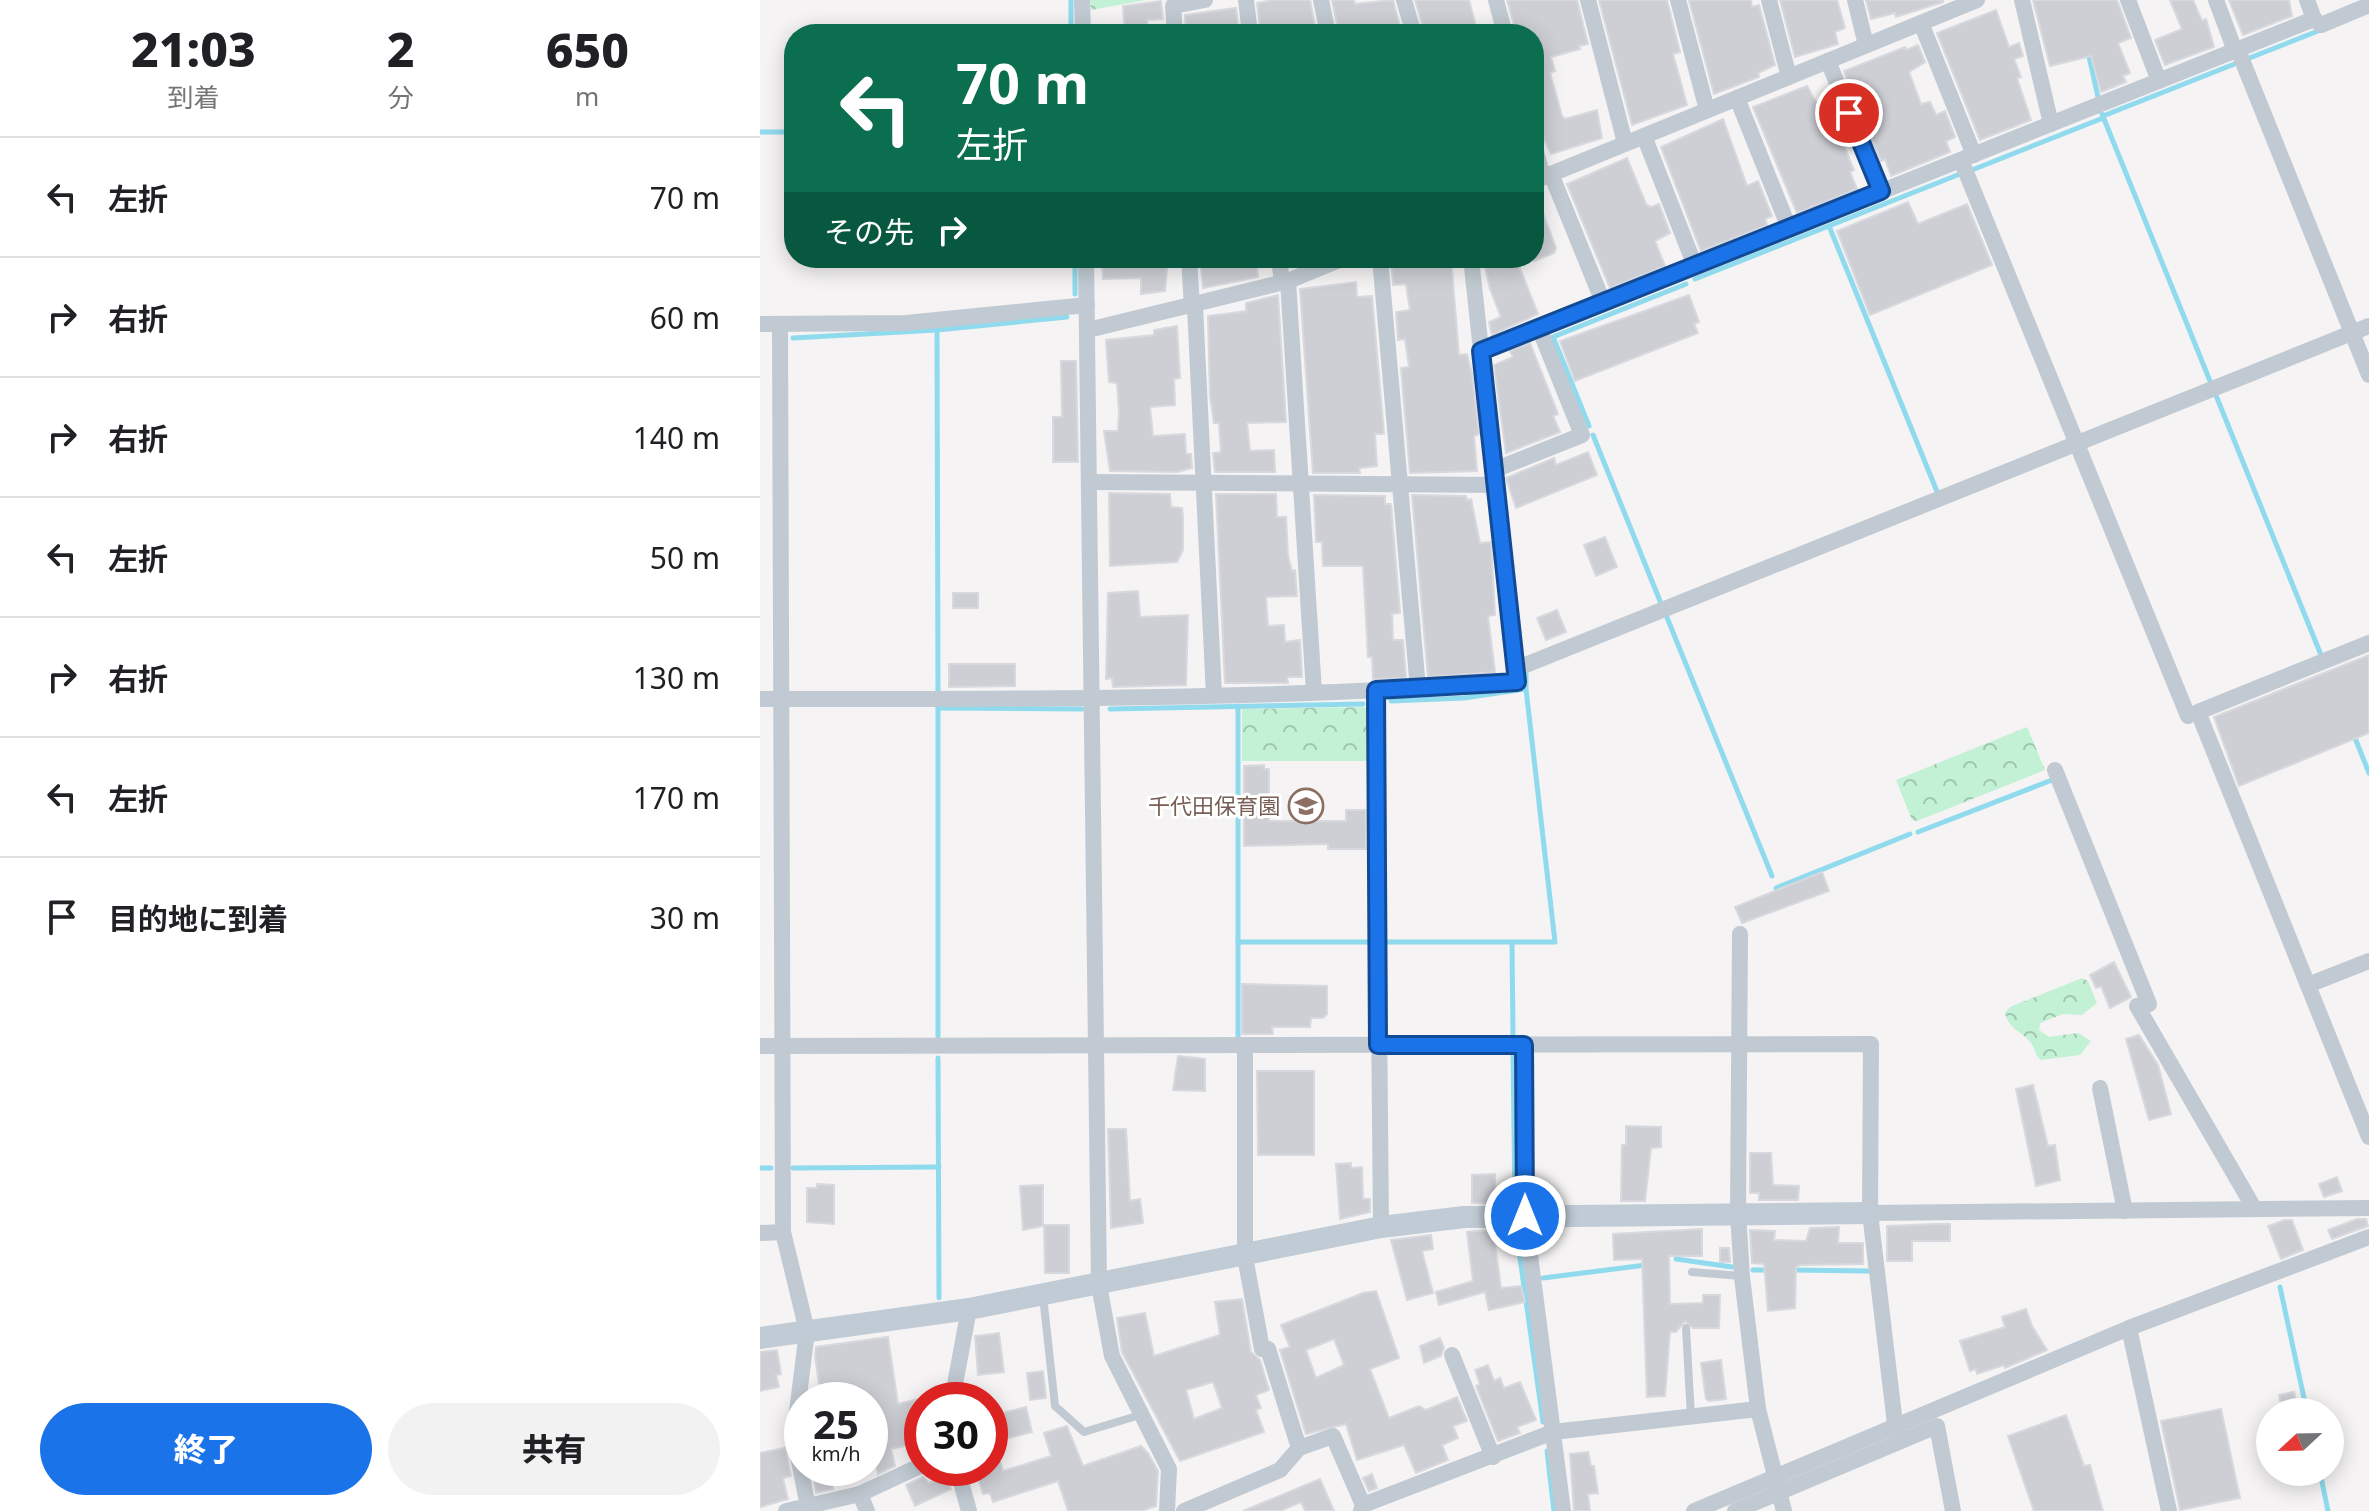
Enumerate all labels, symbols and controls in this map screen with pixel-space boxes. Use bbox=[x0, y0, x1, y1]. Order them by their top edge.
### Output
text: 21:03 bbox=[131, 16, 256, 81]
text: 2 bbox=[387, 16, 415, 81]
text: 650 bbox=[546, 17, 629, 82]
text: 70 m bbox=[956, 44, 1089, 120]
icon: left bbox=[824, 56, 928, 160]
text: m bbox=[575, 78, 599, 114]
text: 到着 bbox=[167, 79, 219, 115]
text: 分 bbox=[388, 79, 414, 115]
pin bbox=[1815, 79, 1883, 147]
icon: arrive bbox=[1827, 91, 1871, 135]
text: 左折 bbox=[956, 120, 1028, 169]
icon: left bbox=[40, 175, 84, 219]
text: 70 m bbox=[650, 177, 720, 218]
text: 左折 bbox=[108, 178, 168, 219]
icon: right bbox=[930, 208, 974, 252]
text: その先 bbox=[824, 211, 914, 252]
icon: right bbox=[40, 295, 84, 339]
text: 60 m bbox=[650, 297, 720, 338]
text: 右折 bbox=[108, 298, 168, 339]
icon: right bbox=[40, 415, 84, 459]
text: 140 m bbox=[633, 417, 720, 458]
text: 右折 bbox=[108, 418, 168, 459]
icon: left bbox=[40, 535, 84, 579]
text: 50 m bbox=[650, 537, 720, 578]
text: 左折 bbox=[108, 538, 168, 579]
icon: right bbox=[40, 655, 84, 699]
text: 130 m bbox=[633, 657, 720, 698]
text: 右折 bbox=[108, 658, 168, 699]
icon: left bbox=[40, 775, 84, 819]
text: 170 m bbox=[633, 777, 720, 818]
text: 左折 bbox=[108, 778, 168, 819]
school or university icon: 千代田保育園 bbox=[1287, 787, 1325, 825]
place label: 千代田保育園 bbox=[1148, 790, 1280, 820]
icon: arrive bbox=[40, 895, 84, 939]
text: 30 m bbox=[650, 897, 720, 938]
text: 目的地に到着 bbox=[108, 898, 288, 939]
position arrow bbox=[1483, 1174, 1567, 1258]
speed limit sign: 30 bbox=[904, 1382, 1008, 1486]
text: 25 bbox=[813, 1396, 859, 1451]
north arrow bbox=[2256, 1398, 2344, 1486]
map controls bbox=[2256, 1398, 2344, 1486]
button: 終了 bbox=[40, 1403, 372, 1495]
button: 共有 bbox=[388, 1403, 720, 1495]
text: km/h bbox=[811, 1440, 861, 1467]

